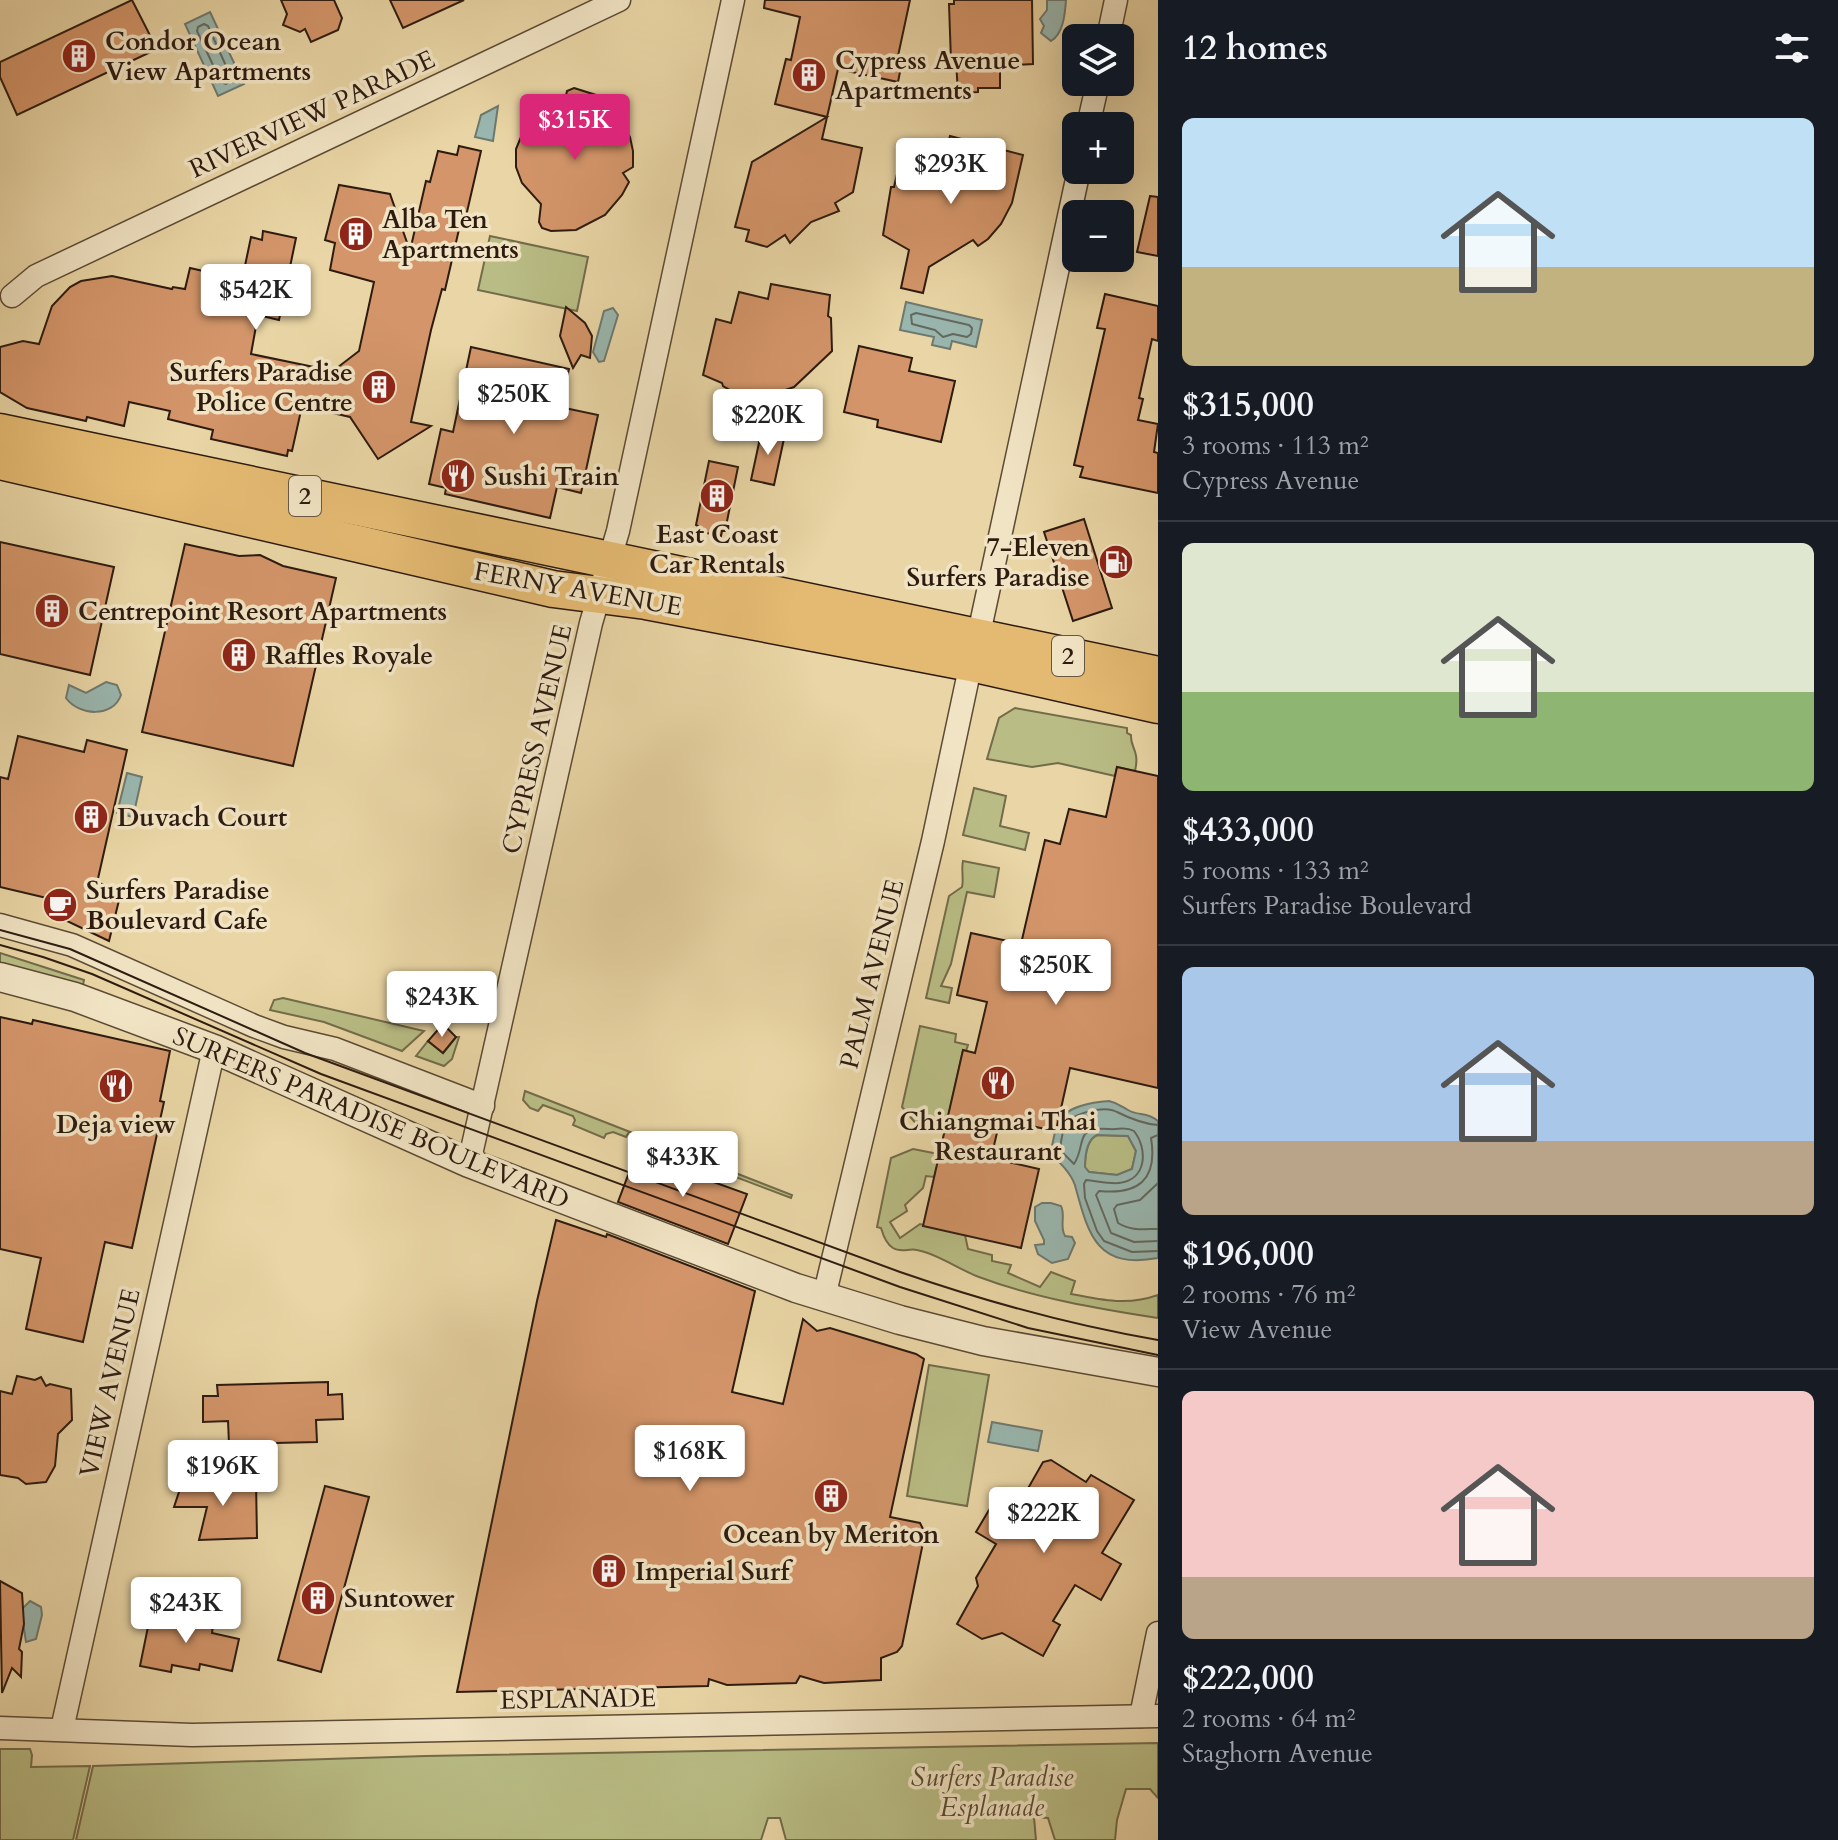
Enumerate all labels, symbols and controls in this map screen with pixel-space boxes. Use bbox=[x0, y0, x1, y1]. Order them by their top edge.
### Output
place label: Condor Ocean View Apartments bbox=[105, 24, 311, 89]
map controls bbox=[1062, 24, 1134, 272]
button: layers bbox=[1062, 24, 1134, 96]
text: 12 homes bbox=[1182, 25, 1328, 71]
icon: filters bbox=[1770, 26, 1814, 70]
building icon: Condor Ocean View Apartments bbox=[60, 37, 98, 75]
street label: RIVERVIEW PARADE bbox=[183, 42, 441, 186]
place label: Cypress Avenue Apartments bbox=[835, 43, 1020, 108]
building icon: Cypress Avenue Apartments bbox=[790, 56, 828, 94]
pin: $315K bbox=[519, 94, 631, 162]
text: $315K bbox=[538, 102, 612, 137]
button: + bbox=[1062, 112, 1134, 184]
pin: $293K bbox=[895, 138, 1007, 206]
text: $293K bbox=[914, 146, 988, 181]
icon: home bbox=[1426, 170, 1570, 314]
button: − bbox=[1062, 200, 1134, 272]
place label: Alba Ten Apartments bbox=[382, 202, 519, 267]
building icon: Alba Ten Apartments bbox=[337, 215, 375, 253]
pin: $542K bbox=[200, 264, 312, 332]
text: $542K bbox=[219, 272, 293, 307]
place label: Surfers Paradise Police Centre bbox=[169, 355, 353, 420]
building icon: Surfers Paradise Police Centre bbox=[360, 368, 398, 406]
pin: $250K bbox=[458, 368, 570, 436]
text: $250K bbox=[477, 376, 551, 411]
text: $315,000 bbox=[1182, 382, 1314, 428]
pin: $220K bbox=[712, 389, 824, 457]
text: $220K bbox=[731, 397, 805, 432]
text: 3 rooms · 113 m² bbox=[1182, 428, 1369, 463]
restaurant icon: Sushi Train bbox=[439, 457, 477, 495]
place label: Sushi Train bbox=[484, 459, 620, 494]
text: Cypress Avenue bbox=[1182, 463, 1359, 498]
road number: 2 bbox=[289, 476, 321, 516]
building icon: East Coast Car Rentals bbox=[698, 477, 736, 515]
place label: East Coast Car Rentals bbox=[649, 517, 785, 582]
place label: 7-Eleven Surfers Paradise bbox=[906, 530, 1090, 595]
fuel station icon: 7-Eleven Surfers Paradise bbox=[1097, 543, 1135, 581]
street label: FERNY AVENUE bbox=[471, 553, 685, 625]
building icon: Centrepoint Resort Apartments bbox=[33, 592, 71, 630]
place label: Centrepoint Resort Apartments bbox=[78, 594, 447, 629]
icon: home bbox=[1426, 595, 1570, 739]
street label: CYPRESS AVENUE bbox=[494, 621, 580, 857]
building icon: Raffles Royale bbox=[220, 636, 258, 674]
road number: 2 bbox=[1052, 636, 1084, 676]
place label: Raffles Royale bbox=[265, 638, 433, 673]
building icon: Duvach Court bbox=[72, 798, 110, 836]
place label: Duvach Court bbox=[117, 800, 287, 835]
text: $433,000 bbox=[1182, 807, 1314, 853]
text: 5 rooms · 133 m² bbox=[1182, 853, 1369, 888]
place label: Surfers Paradise Boulevard Cafe bbox=[86, 873, 270, 938]
street label: PALM AVENUE bbox=[832, 876, 912, 1072]
cafe icon: Surfers Paradise Boulevard Cafe bbox=[41, 886, 79, 924]
text: Surfers Paradise Boulevard bbox=[1182, 888, 1472, 923]
pin: $250K bbox=[1000, 939, 1112, 1007]
text: $250K bbox=[1019, 947, 1093, 982]
pin: $243K bbox=[386, 971, 498, 1039]
text: $243K bbox=[405, 979, 479, 1014]
street label: SURFERS PARADISE BOULEVARD bbox=[167, 1018, 575, 1218]
icon: home bbox=[1426, 1019, 1570, 1163]
restaurant icon: Chiangmai Thai Restaurant bbox=[979, 1064, 1017, 1102]
restaurant icon: Deja view bbox=[97, 1067, 135, 1105]
place label: Chiangmai Thai Restaurant bbox=[899, 1104, 1097, 1169]
place label: Deja view bbox=[56, 1107, 176, 1142]
pin: $433K bbox=[627, 1131, 739, 1199]
text: $433K bbox=[646, 1139, 720, 1174]
text: $196,000 bbox=[1182, 1231, 1314, 1277]
text: 2 rooms · 76 m² bbox=[1182, 1277, 1355, 1312]
street label: VIEW AVENUE bbox=[71, 1285, 149, 1481]
text: View Avenue bbox=[1182, 1312, 1332, 1347]
pin: $168K bbox=[634, 1425, 746, 1493]
text: $168K bbox=[653, 1433, 727, 1468]
pin: $196K bbox=[167, 1440, 279, 1508]
icon: home bbox=[1426, 1443, 1570, 1587]
text: $196K bbox=[186, 1448, 260, 1483]
building icon: Ocean by Meriton bbox=[812, 1477, 850, 1515]
pin: $222K bbox=[988, 1487, 1100, 1555]
text: $222K bbox=[1007, 1495, 1081, 1530]
place label: Ocean by Meriton bbox=[723, 1517, 940, 1552]
building icon: Imperial Surf bbox=[590, 1552, 628, 1590]
place label: Imperial Surf bbox=[635, 1554, 793, 1589]
pin: $243K bbox=[130, 1577, 242, 1645]
building icon: Suntower bbox=[299, 1579, 337, 1617]
place label: Suntower bbox=[344, 1581, 455, 1616]
text: $243K bbox=[149, 1585, 223, 1620]
text: $222,000 bbox=[1182, 1655, 1314, 1701]
street label: ESPLANADE bbox=[499, 1680, 657, 1718]
text: 2 rooms · 64 m² bbox=[1182, 1701, 1355, 1736]
text: Staghorn Avenue bbox=[1182, 1736, 1373, 1771]
park label: Surfers Paradise Esplanade bbox=[911, 1760, 1074, 1825]

